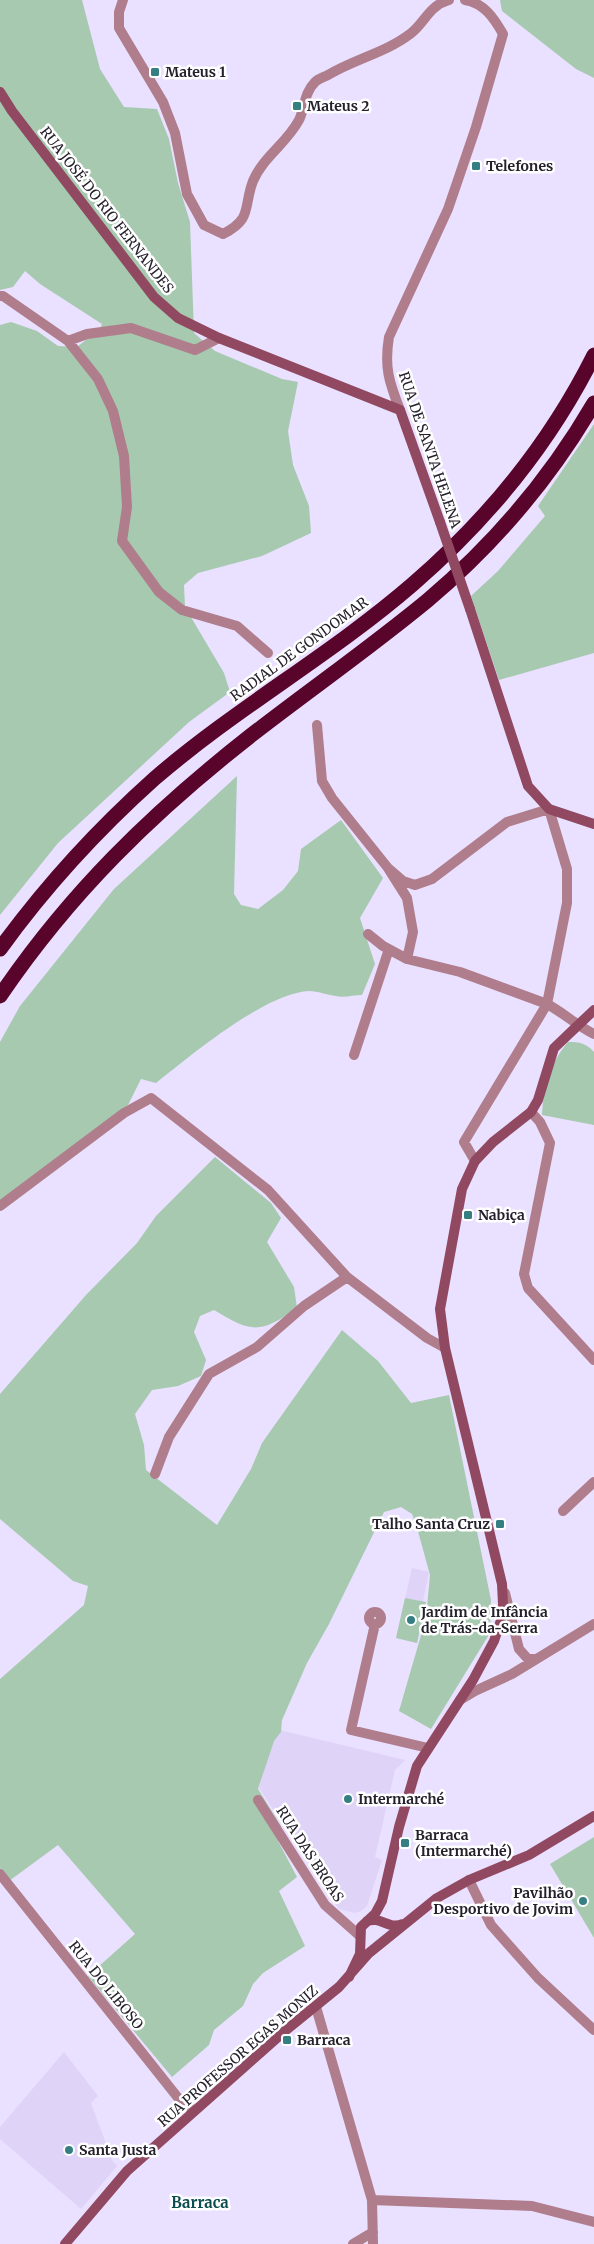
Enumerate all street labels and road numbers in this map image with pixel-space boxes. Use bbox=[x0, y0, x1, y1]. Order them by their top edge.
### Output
street label: RUA JOSÉ DO RIO FERNANDES bbox=[36, 123, 178, 297]
street label: RUA DE SANTA HELENA bbox=[395, 369, 465, 531]
street label: RADIAL DE GONDOMAR bbox=[227, 593, 372, 705]
street label: RUA DAS BROAS bbox=[272, 1803, 348, 1905]
street label: RUA DO LIBOSO bbox=[65, 1937, 147, 2033]
street label: RUA PROFESSOR EGAS MONIZ bbox=[154, 1981, 322, 2131]

